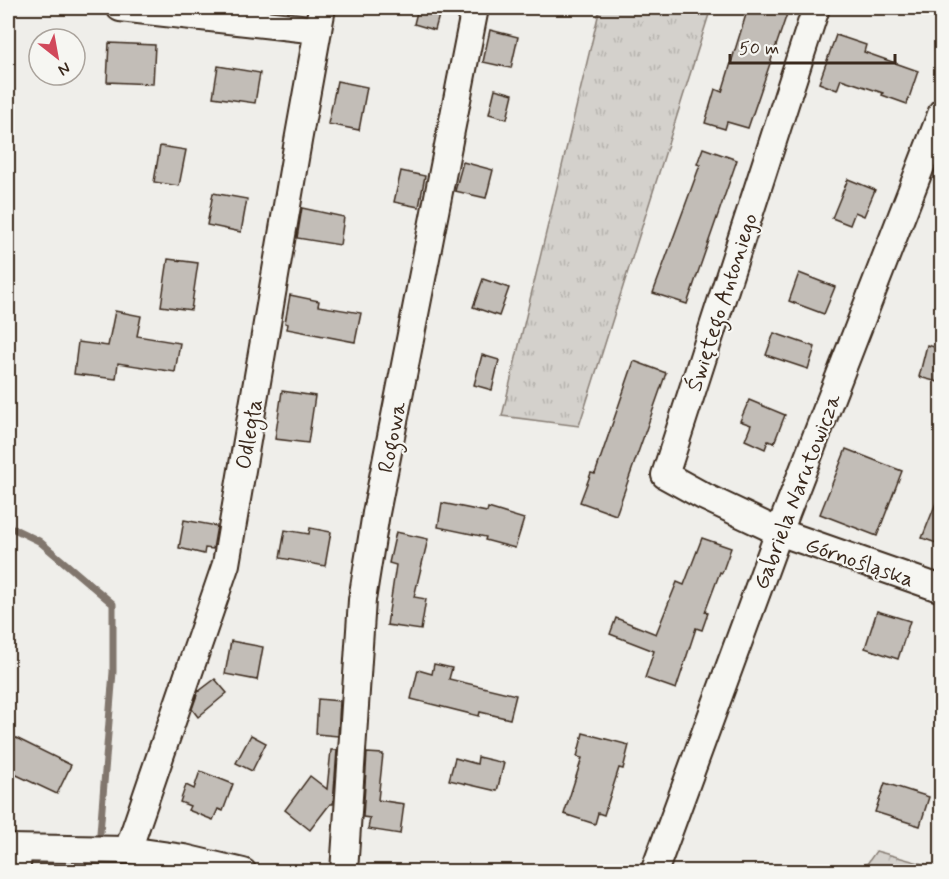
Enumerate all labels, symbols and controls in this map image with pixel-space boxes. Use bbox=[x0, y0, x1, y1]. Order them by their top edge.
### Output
north arrow bbox=[27, 27, 87, 87]
scale bar bbox=[730, 27, 895, 65]
text: 50 m bbox=[739, 37, 779, 61]
text: N bbox=[54, 57, 74, 80]
street label: Świętego Antoniego bbox=[680, 210, 768, 396]
street label: Gabriela Narutowicza bbox=[748, 389, 848, 594]
street label: Odległa bbox=[230, 397, 273, 472]
street label: Rogowa bbox=[372, 399, 417, 476]
street label: Górnośląska bbox=[801, 531, 917, 595]

